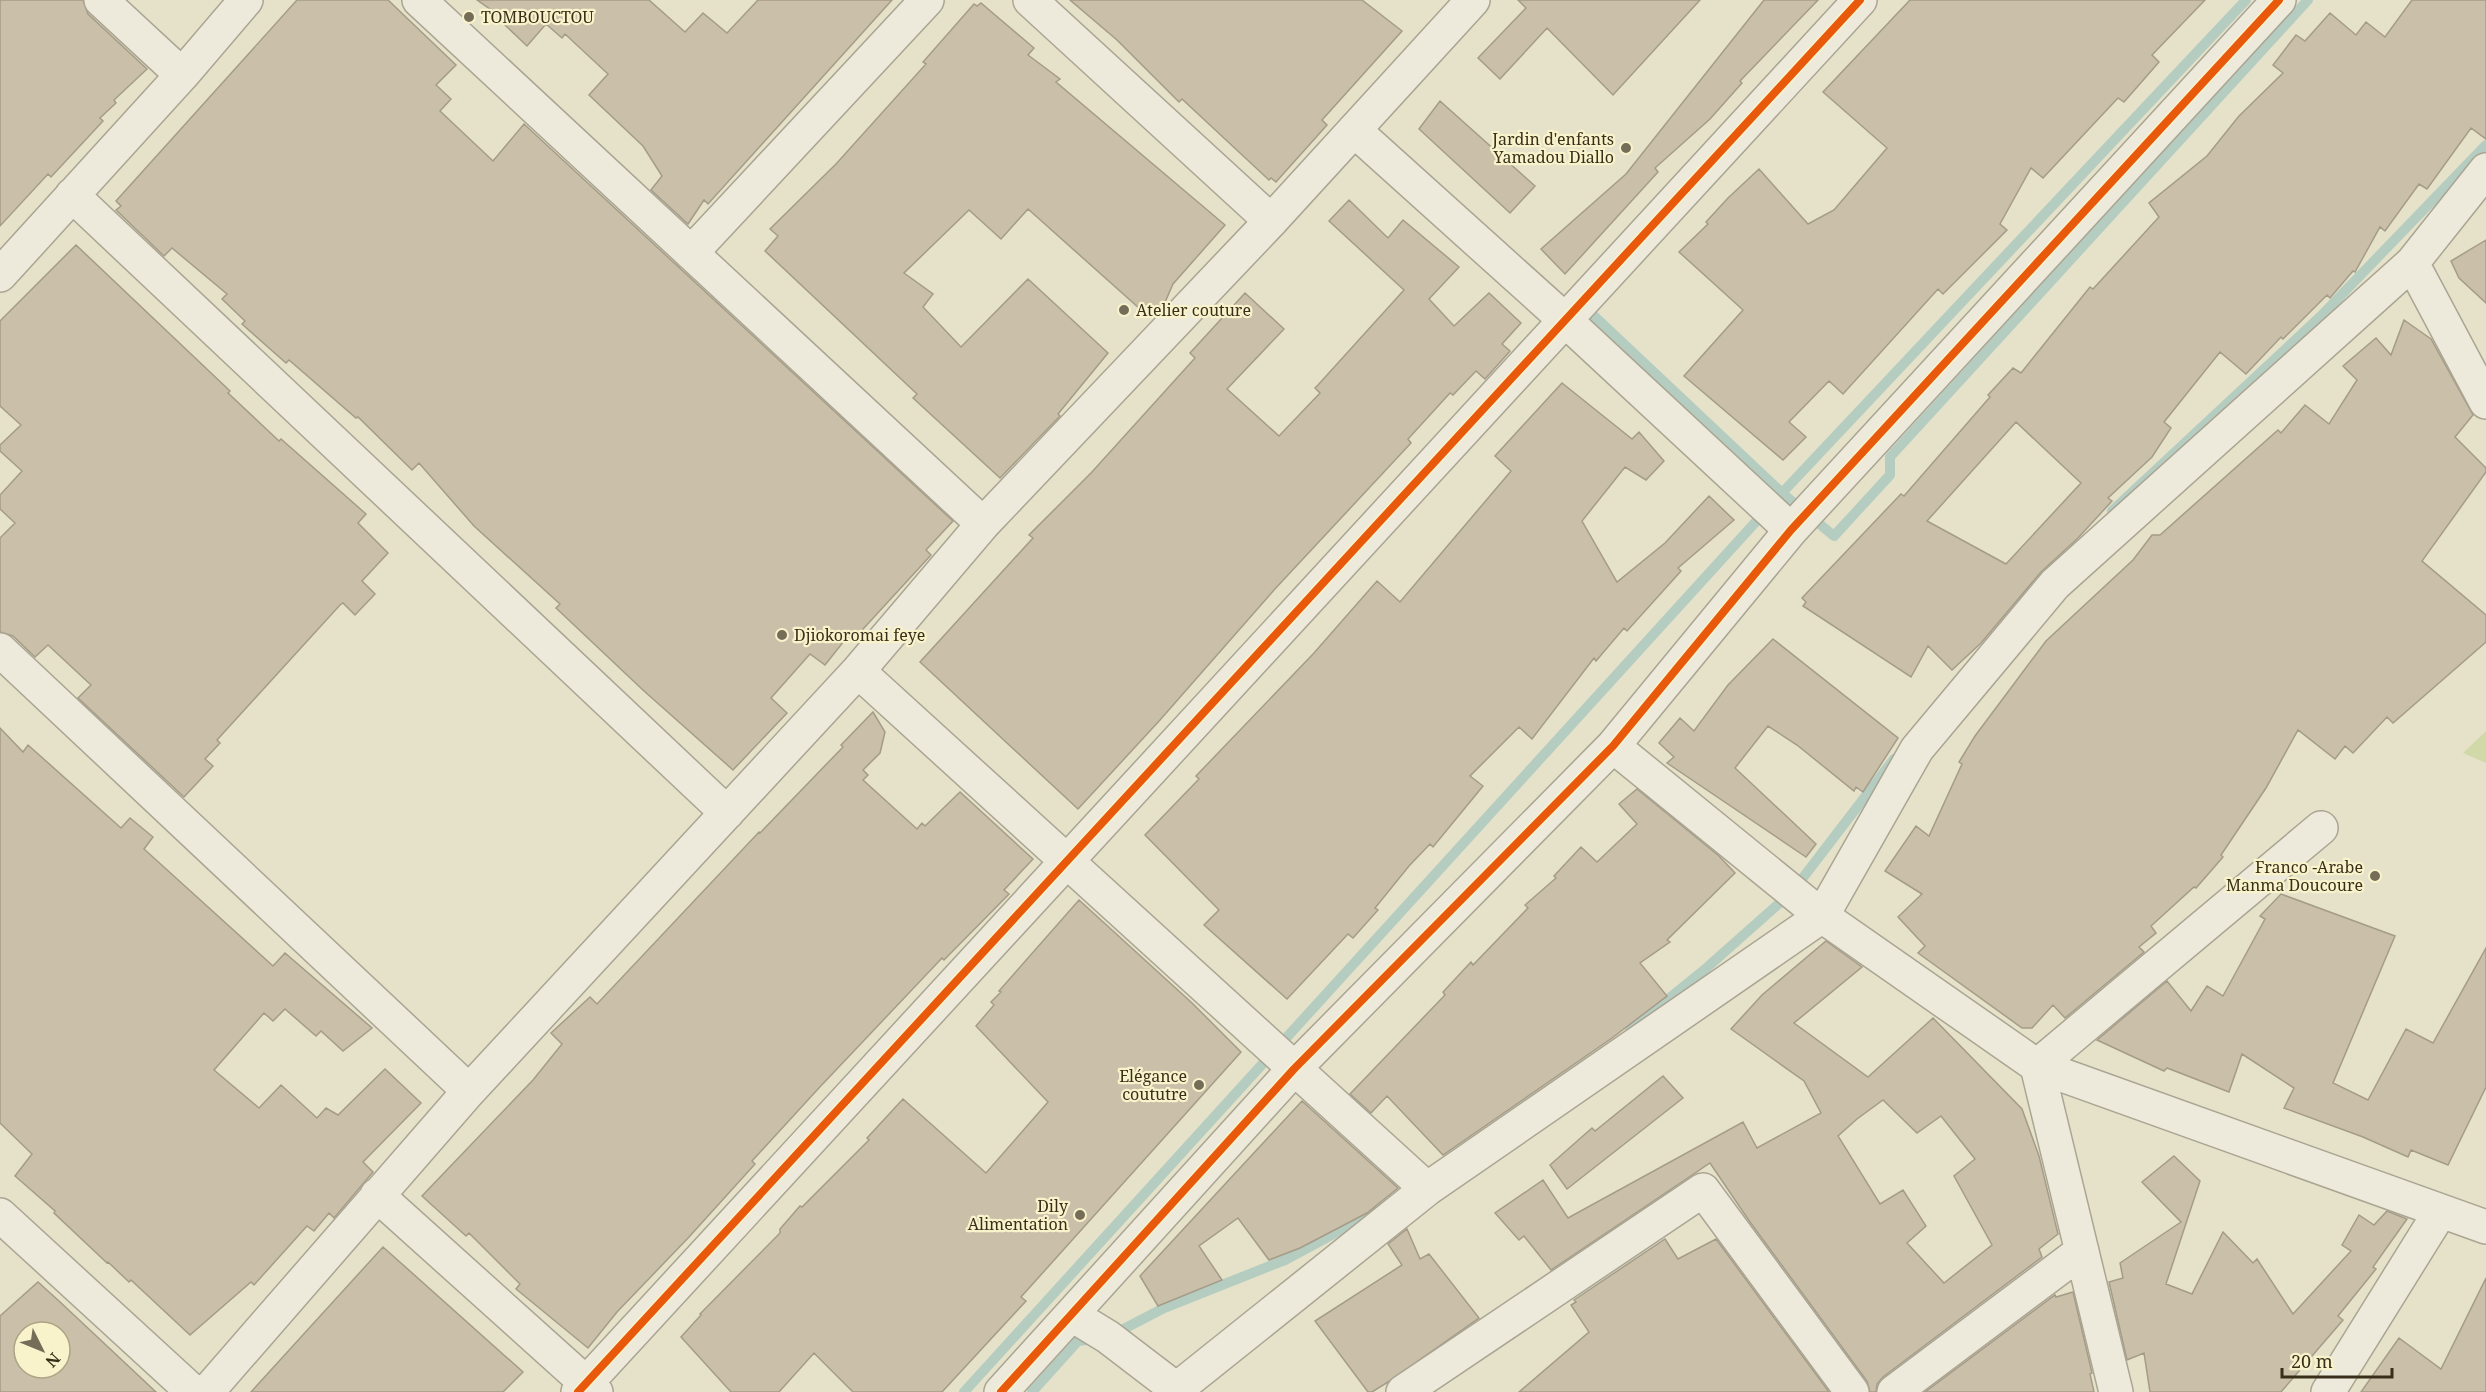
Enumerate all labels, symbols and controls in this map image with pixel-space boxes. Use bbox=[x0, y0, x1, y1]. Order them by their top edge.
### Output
place label: TOMBOUCTOU bbox=[481, 6, 594, 28]
marker: TOMBOUCTOU bbox=[462, 10, 476, 24]
place label: Jardin d'enfants Yamadou Diallo bbox=[1491, 128, 1614, 168]
marker: Jardin d'enfants Yamadou Diallo bbox=[1619, 141, 1633, 155]
place label: Atelier couture bbox=[1136, 299, 1251, 321]
marker: Atelier couture bbox=[1117, 303, 1131, 317]
place label: Djiokoromai feye bbox=[794, 624, 925, 646]
marker: Djiokoromai feye bbox=[775, 628, 789, 642]
place label: Franco -Arabe Manma Doucoure bbox=[2226, 856, 2363, 896]
marker: Franco -Arabe Manma Doucoure bbox=[2368, 869, 2382, 883]
place label: Elégance coututre bbox=[1119, 1065, 1187, 1105]
marker: Elégance coututre bbox=[1192, 1078, 1206, 1092]
place label: Dily Alimentation bbox=[968, 1195, 1069, 1235]
marker: Dily Alimentation bbox=[1073, 1208, 1087, 1222]
north arrow bbox=[12, 1320, 72, 1380]
scale bar bbox=[2282, 1341, 2392, 1379]
text: N bbox=[40, 1348, 65, 1373]
text: 20 m bbox=[2291, 1349, 2333, 1373]

